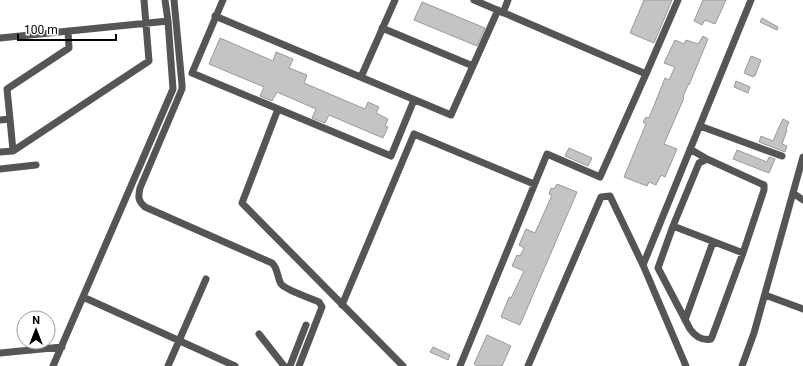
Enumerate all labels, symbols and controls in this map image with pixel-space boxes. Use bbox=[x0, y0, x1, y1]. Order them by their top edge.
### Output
scale bar bbox=[18, 16, 116, 42]
text: 100 m bbox=[24, 23, 58, 37]
north arrow bbox=[16, 310, 56, 350]
text: N bbox=[32, 314, 40, 327]

